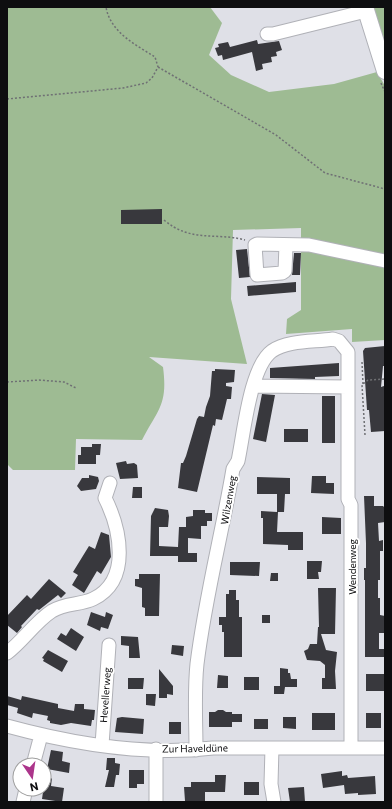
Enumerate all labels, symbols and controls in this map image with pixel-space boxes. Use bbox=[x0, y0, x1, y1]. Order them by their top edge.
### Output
street label: Wilzenweg bbox=[218, 474, 238, 526]
street label: Wendenweg bbox=[346, 539, 358, 595]
street label: Hevellerweg bbox=[97, 666, 113, 723]
street label: Zur Haveldüne bbox=[162, 741, 228, 755]
north arrow bbox=[12, 757, 52, 797]
text: N bbox=[29, 780, 40, 794]

